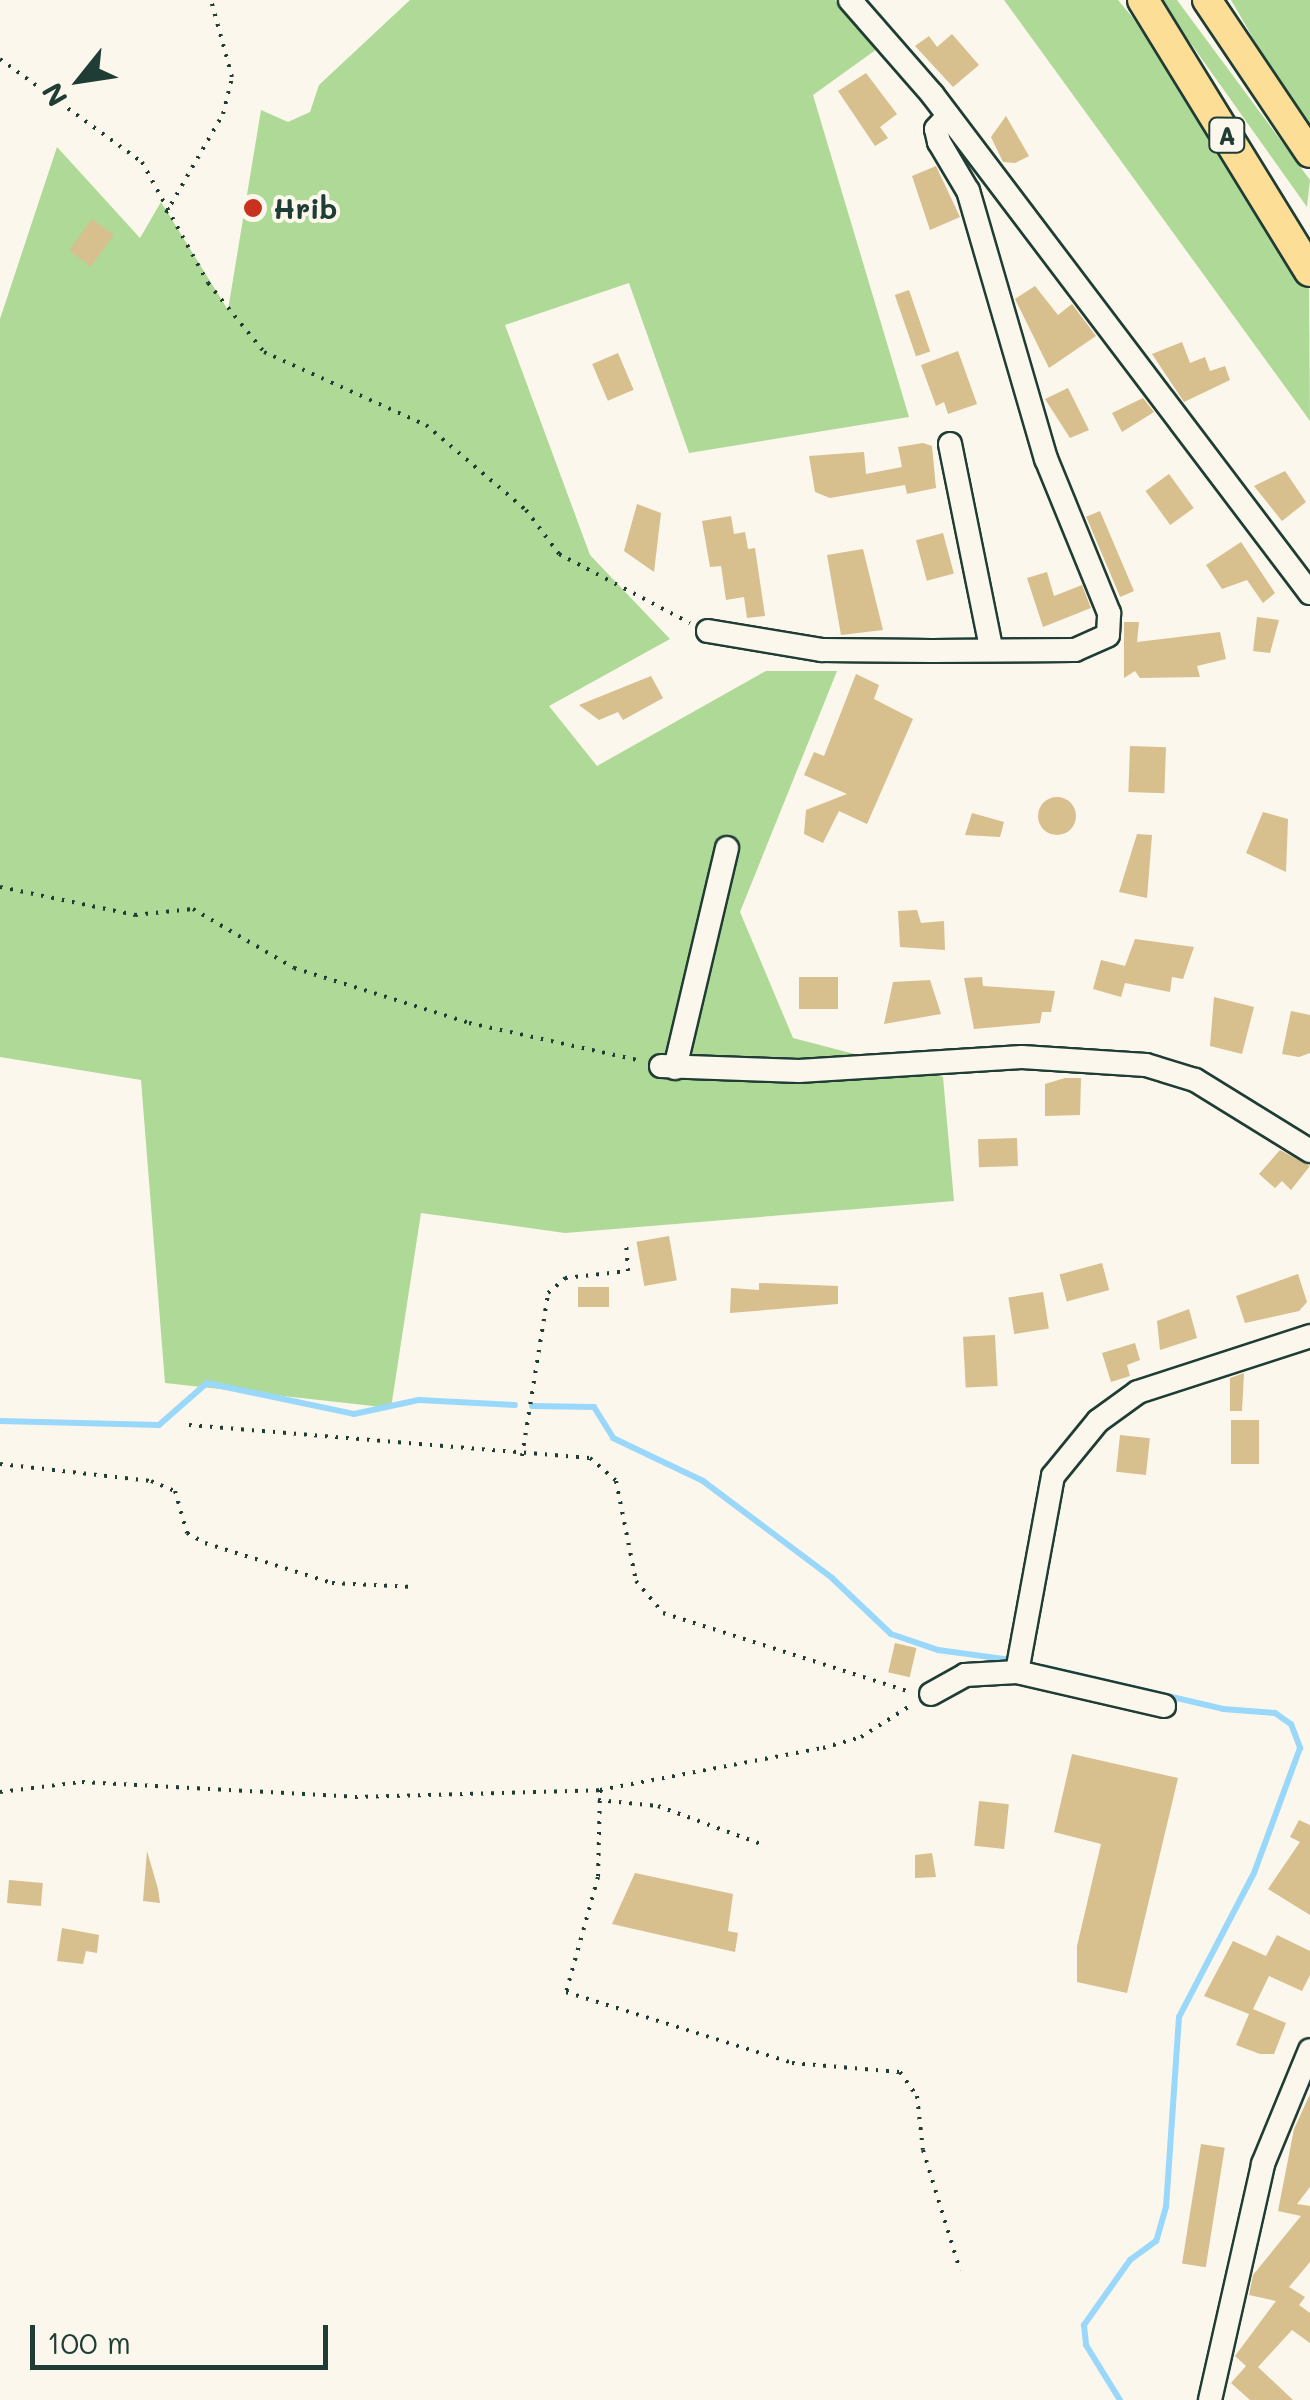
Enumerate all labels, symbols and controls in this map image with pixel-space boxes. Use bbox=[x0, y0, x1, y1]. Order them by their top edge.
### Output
north arrow bbox=[30, 30, 130, 130]
text: N bbox=[33, 77, 75, 113]
road number: A bbox=[1207, 115, 1247, 155]
place label: Hrib bbox=[273, 191, 337, 225]
marker: Hrib bbox=[242, 197, 264, 219]
scale bar bbox=[35, 2305, 332, 2367]
text: 100 m bbox=[47, 2322, 131, 2362]

